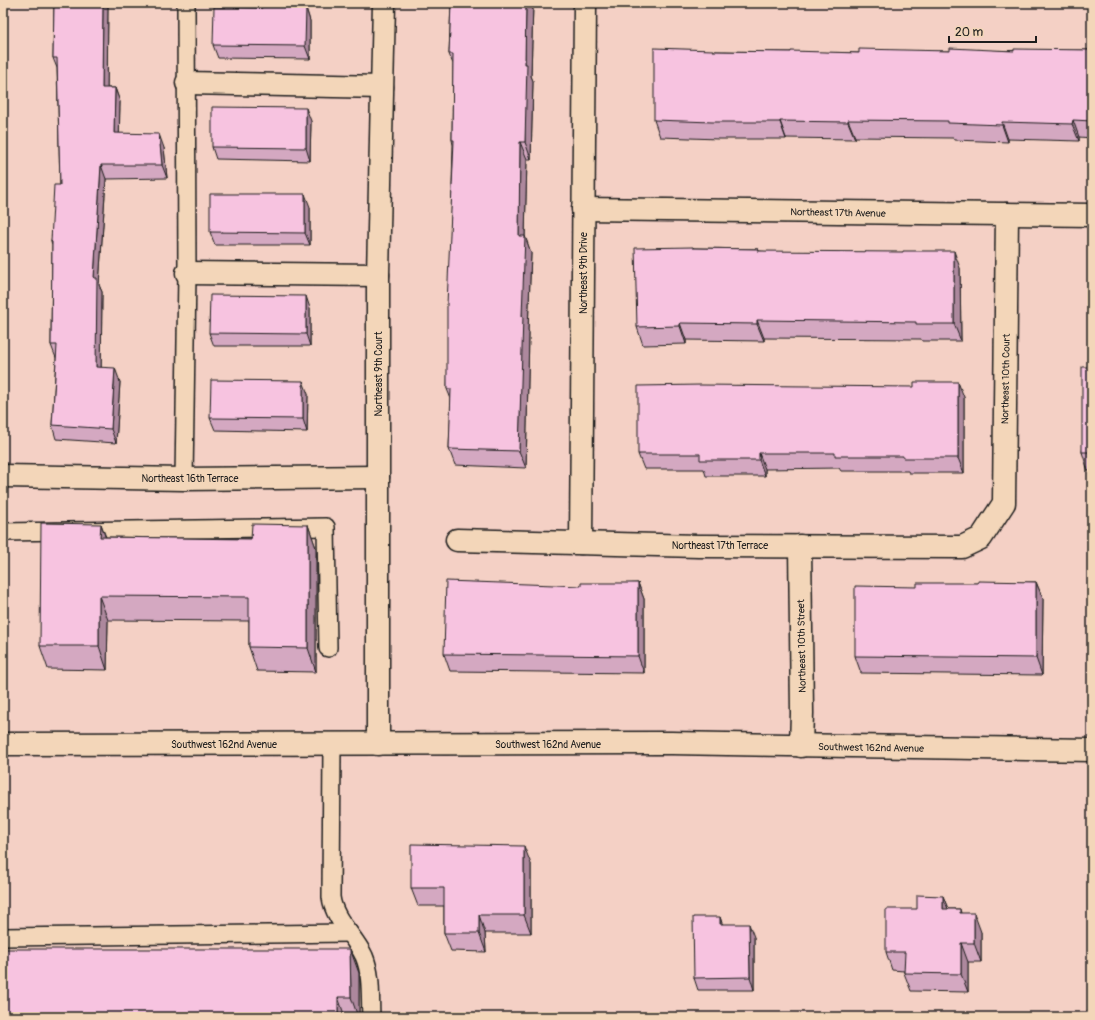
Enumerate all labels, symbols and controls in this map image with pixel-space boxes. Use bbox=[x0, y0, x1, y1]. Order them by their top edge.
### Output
scale bar bbox=[949, 18, 1036, 44]
text: 20 m bbox=[955, 25, 984, 40]
street label: Northeast 17th Avenue bbox=[790, 206, 886, 220]
street label: Northeast 9th Drive bbox=[578, 232, 590, 314]
street label: Northeast 9th Court bbox=[373, 331, 385, 416]
street label: Northeast 10th Court bbox=[999, 333, 1013, 424]
street label: Northeast 16th Terrace bbox=[142, 473, 239, 485]
street label: Northeast 17th Terrace bbox=[672, 540, 768, 552]
street label: Northeast 10th Street bbox=[795, 598, 809, 693]
street label: Southwest 162nd Avenue bbox=[171, 739, 277, 751]
street label: Southwest 162nd Avenue bbox=[495, 739, 601, 751]
street label: Southwest 162nd Avenue bbox=[818, 741, 924, 755]

